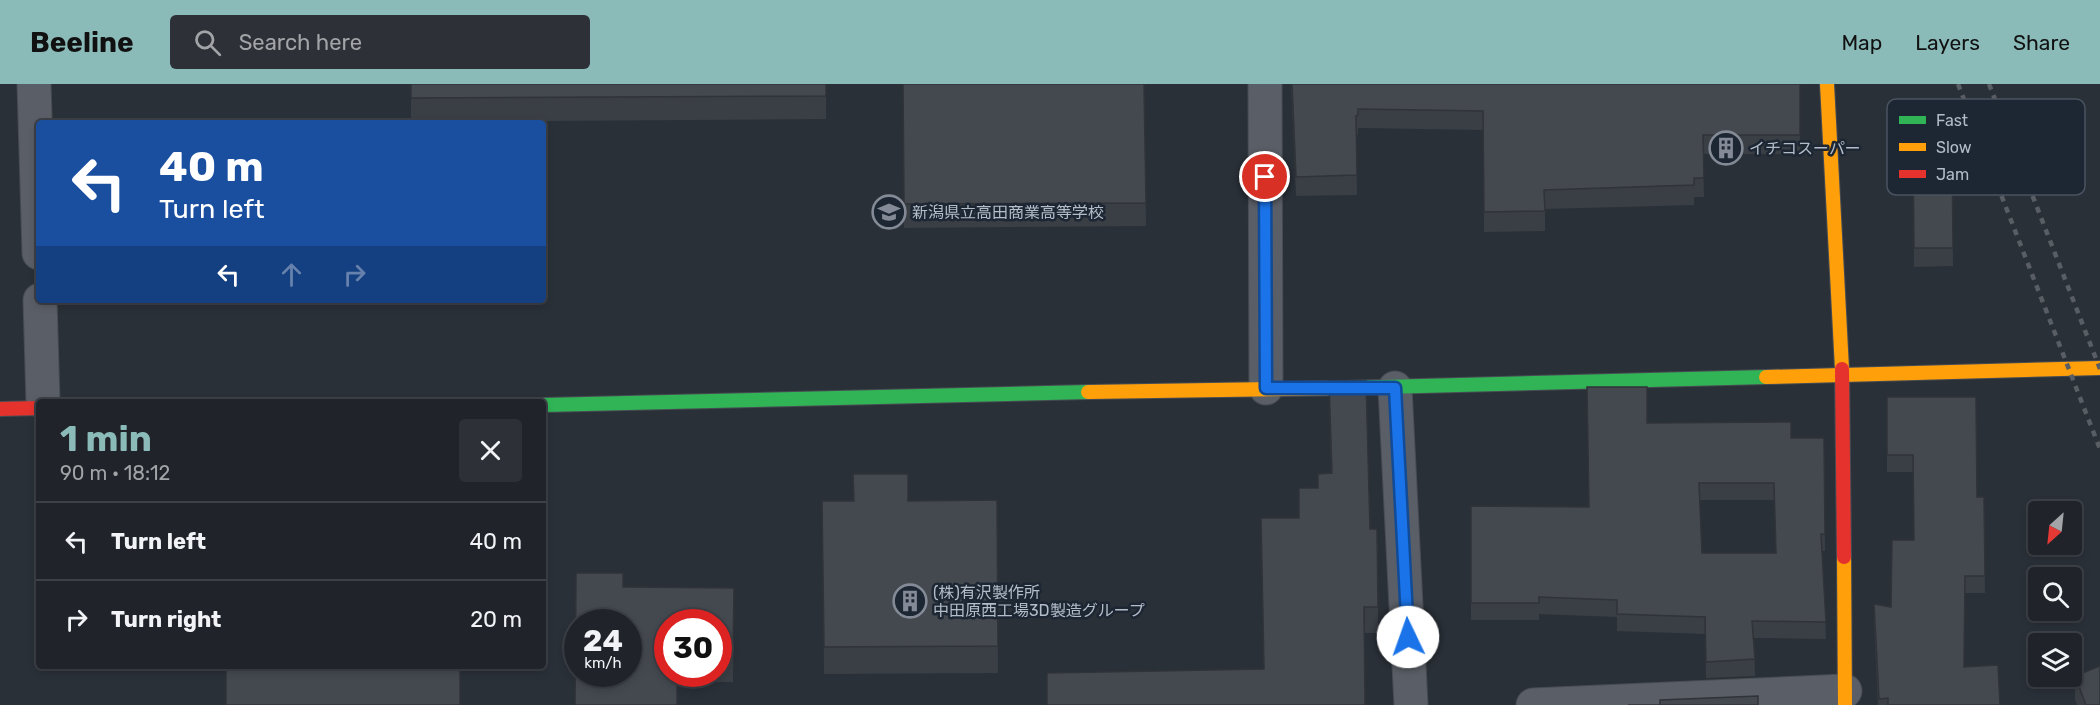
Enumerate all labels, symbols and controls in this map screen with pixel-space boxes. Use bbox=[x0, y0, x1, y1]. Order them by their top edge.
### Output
search box bbox=[170, 15, 590, 69]
text: Beeline bbox=[30, 26, 134, 59]
icon: search bbox=[191, 26, 224, 59]
text: Search here bbox=[239, 29, 362, 56]
text: Map bbox=[1841, 30, 1882, 55]
text: Layers bbox=[1915, 30, 1980, 55]
text: Share bbox=[2013, 30, 2070, 55]
legend bbox=[1887, 99, 2085, 195]
text: Fast bbox=[1936, 111, 1968, 130]
building icon: イチコスーパー bbox=[1708, 130, 1744, 166]
text: Slow bbox=[1936, 138, 1972, 157]
place label: イチコスーパー bbox=[1749, 139, 1861, 158]
text: 40 m bbox=[159, 142, 264, 192]
icon: left bbox=[60, 144, 138, 222]
pin bbox=[1239, 151, 1290, 202]
icon: arrive bbox=[1248, 160, 1281, 193]
text: Jam bbox=[1936, 165, 1969, 184]
text: Turn left bbox=[159, 193, 264, 225]
school or university icon: 新潟県立高田商業高等学校 bbox=[871, 194, 907, 230]
place label: 新潟県立高田商業高等学校 bbox=[912, 203, 1104, 222]
icon: left bbox=[212, 258, 245, 291]
icon: ahead bbox=[275, 258, 308, 291]
icon: right bbox=[338, 258, 371, 291]
text: 1 min bbox=[60, 417, 152, 460]
button: close bbox=[459, 419, 522, 482]
text: 90 m · 18:12 bbox=[60, 461, 170, 485]
north arrow bbox=[2028, 501, 2082, 555]
map controls bbox=[2028, 501, 2082, 687]
icon: left bbox=[60, 525, 93, 558]
text: Turn left bbox=[111, 528, 206, 555]
text: 40 m bbox=[469, 528, 522, 555]
button: search bbox=[2028, 567, 2082, 621]
building icon: (株)有沢製作所 中田原西工場3D製造グループ bbox=[892, 583, 928, 619]
place label: (株)有沢製作所 中田原西工場3D製造グループ bbox=[933, 583, 1145, 620]
icon: right bbox=[60, 603, 93, 636]
position arrow bbox=[1376, 605, 1440, 669]
text: Turn right bbox=[111, 606, 221, 633]
text: 20 m bbox=[470, 606, 522, 633]
speed limit sign: 30 bbox=[654, 609, 732, 687]
text: 24 bbox=[583, 623, 623, 659]
button: layers bbox=[2028, 633, 2082, 687]
text: km/h bbox=[584, 654, 622, 672]

